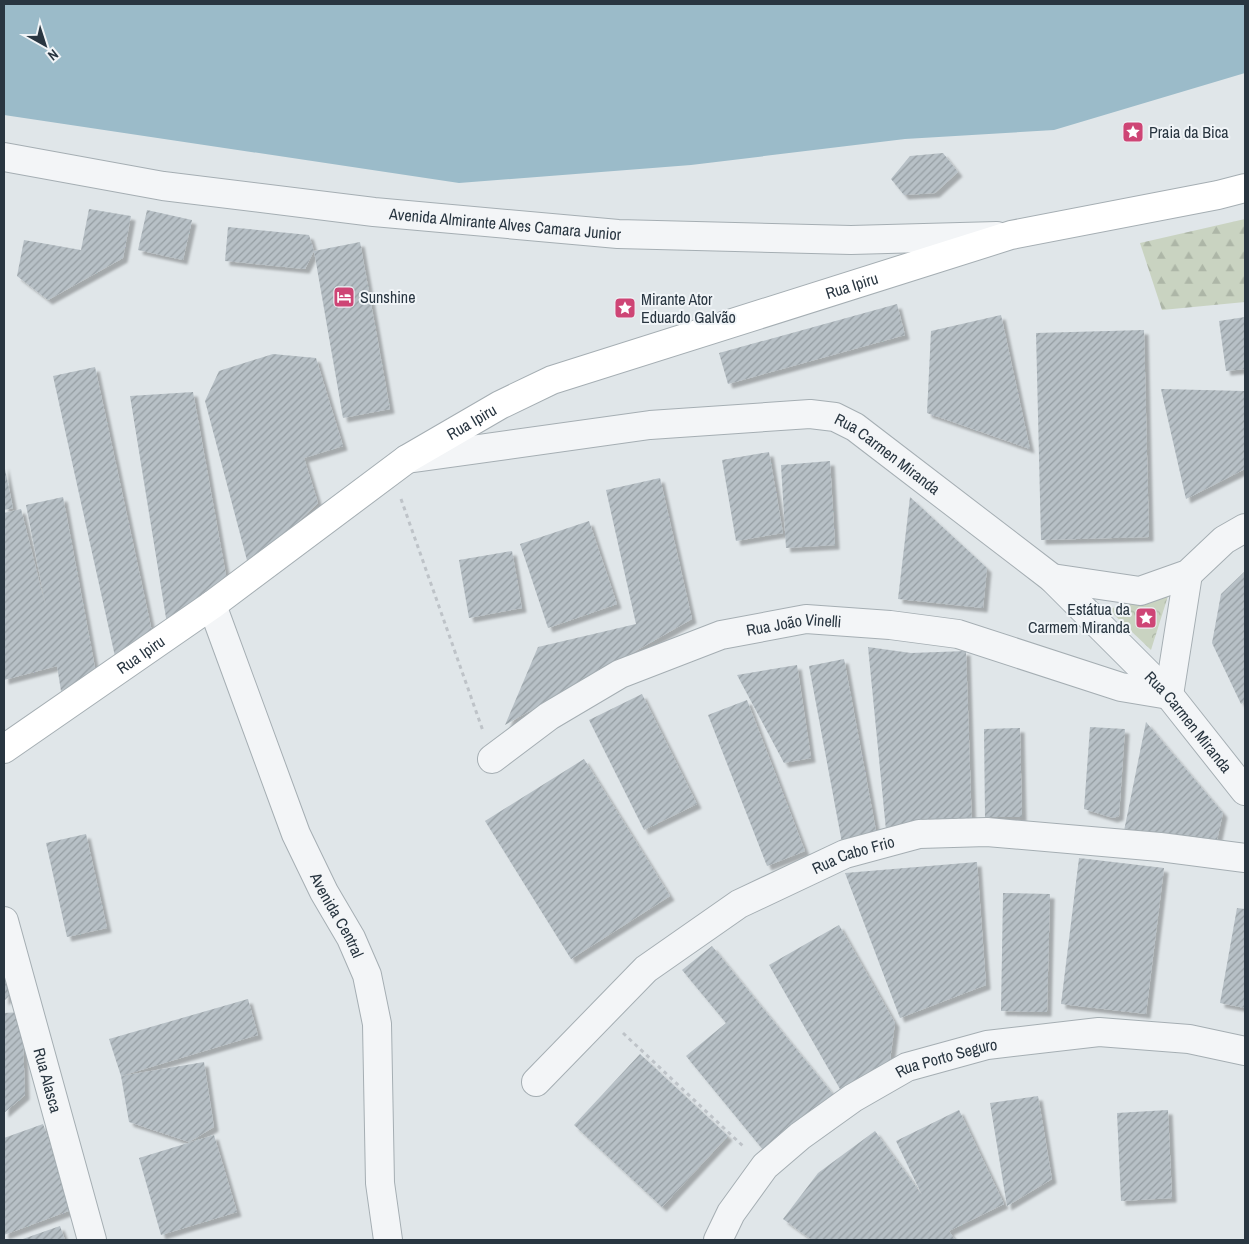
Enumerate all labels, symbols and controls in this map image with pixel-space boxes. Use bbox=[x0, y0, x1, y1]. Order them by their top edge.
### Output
north arrow bbox=[20, 20, 70, 70]
text: N bbox=[44, 45, 62, 65]
place icon: Praia da Bica bbox=[1121, 120, 1145, 144]
place label: Praia da Bica bbox=[1149, 121, 1229, 143]
street label: Avenida Almirante Alves Camara Junior bbox=[387, 202, 622, 245]
street label: Rua Ipiru bbox=[823, 267, 881, 304]
hotel icon: Sunshine bbox=[332, 285, 356, 309]
place label: Sunshine bbox=[360, 286, 415, 308]
place label: Mirante Ator Eduardo Galvão bbox=[641, 288, 736, 328]
place icon: Mirante Ator Eduardo Galvão bbox=[613, 296, 637, 320]
street label: Rua Ipiru bbox=[442, 399, 500, 445]
street label: Rua Carmen Miranda bbox=[831, 408, 945, 500]
place label: Estátua da Carmem Miranda bbox=[1028, 598, 1131, 638]
place icon: Estátua da Carmem Miranda bbox=[1134, 606, 1158, 630]
street label: Rua João Vinelli bbox=[744, 608, 842, 641]
street label: Rua Ipiru bbox=[112, 630, 169, 679]
street label: Rua Carmen Miranda bbox=[1140, 666, 1238, 778]
street label: Rua Cabo Frio bbox=[808, 830, 897, 879]
street label: Avenida Central bbox=[305, 868, 369, 961]
street label: Rua Porto Seguro bbox=[891, 1033, 998, 1083]
street label: Rua Alasca bbox=[28, 1045, 68, 1116]

